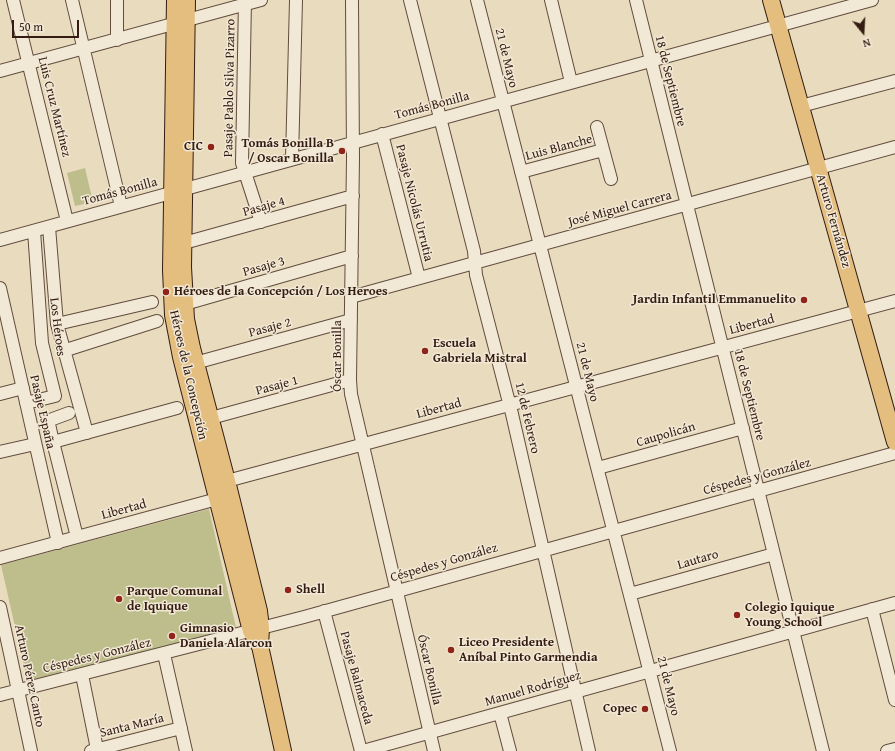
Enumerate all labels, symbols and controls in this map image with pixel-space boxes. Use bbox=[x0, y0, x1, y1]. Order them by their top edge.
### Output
scale bar bbox=[14, 12, 81, 38]
north arrow bbox=[843, 12, 883, 52]
text: 50 m bbox=[19, 18, 43, 35]
street label: Pasaje Pablo Silva Pizarro bbox=[221, 19, 239, 157]
street label: 21 de Mayo bbox=[491, 27, 521, 89]
street label: 18 de Septiembre bbox=[651, 34, 689, 128]
text: N bbox=[861, 35, 873, 52]
street label: Luis Cruz Martínez bbox=[34, 55, 74, 159]
street label: Tomás Bonilla bbox=[393, 89, 471, 123]
street label: Luis Blanche bbox=[524, 132, 594, 164]
place label: Tomás Bonilla B / Oscar Bonilla bbox=[241, 136, 334, 167]
place label: CIC bbox=[184, 139, 203, 155]
marker: CIC bbox=[206, 142, 216, 152]
street label: Pasaje Nicolás Urrutia bbox=[392, 143, 436, 263]
marker: Tomás Bonilla B / Oscar Bonilla bbox=[337, 146, 347, 156]
street label: Arturo Fernández bbox=[812, 173, 854, 269]
street label: Tomás Bonilla bbox=[81, 175, 159, 209]
street label: José Miguel Carrera bbox=[567, 188, 673, 230]
street label: Pasaje 4 bbox=[241, 194, 287, 220]
street label: Pasaje 3 bbox=[241, 254, 287, 280]
place label: Héroes de la Concepción / Los Heroes bbox=[174, 284, 388, 300]
marker: Héroes de la Concepción / Los Heroes bbox=[161, 287, 171, 297]
place label: Jardin Infantil Emmanuelito bbox=[633, 292, 796, 308]
marker: Jardin Infantil Emmanuelito bbox=[799, 295, 809, 305]
street label: Los Héroes bbox=[46, 297, 68, 357]
street label: Héroes de la Concepción bbox=[166, 309, 210, 441]
street label: Libertad bbox=[728, 312, 776, 338]
street label: Pasaje 2 bbox=[247, 315, 293, 341]
street label: Óscar Bonilla bbox=[330, 320, 346, 392]
place label: Escuela Gabriela Mistral bbox=[433, 336, 527, 367]
street label: 21 de Mayo bbox=[572, 341, 602, 403]
marker: Escuela Gabriela Mistral bbox=[420, 346, 430, 356]
street label: 18 de Septiembre bbox=[730, 348, 768, 442]
street label: Pasaje 1 bbox=[254, 373, 300, 399]
street label: Pasaje España bbox=[26, 374, 58, 450]
street label: 12 de Febrero bbox=[511, 381, 543, 455]
street label: Libertad bbox=[415, 396, 463, 422]
street label: Caupolicán bbox=[635, 419, 697, 451]
street label: Céspedes y González bbox=[702, 455, 812, 499]
street label: Libertad bbox=[100, 497, 148, 523]
street label: Céspedes y González bbox=[389, 540, 499, 586]
street label: Lautaro bbox=[676, 547, 720, 573]
place label: Shell bbox=[296, 582, 325, 598]
place label: Parque Comunal de Iquique bbox=[127, 584, 222, 615]
marker: Shell bbox=[283, 585, 293, 595]
marker: Parque Comunal de Iquique bbox=[114, 594, 124, 604]
place label: Colegio Iquique Young School bbox=[745, 600, 835, 631]
marker: Colegio Iquique Young School bbox=[732, 610, 742, 620]
place label: Gimnasio Daniela Alarcon bbox=[180, 621, 272, 652]
street label: Arturo Pérez Canto bbox=[11, 623, 47, 729]
street label: Pasaje Balmaceda bbox=[336, 630, 376, 726]
marker: Gimnasio Daniela Alarcon bbox=[167, 631, 177, 641]
street label: Óscar Bonilla bbox=[413, 633, 445, 707]
street label: Céspedes y González bbox=[41, 635, 153, 677]
place label: Liceo Presidente Aníbal Pinto Garmendia bbox=[459, 635, 598, 666]
marker: Liceo Presidente Aníbal Pinto Garmendia bbox=[446, 645, 456, 655]
street label: 21 de Mayo bbox=[653, 655, 683, 717]
street label: Manuel Rodríguez bbox=[483, 668, 583, 710]
place label: Copec bbox=[603, 701, 637, 717]
marker: Copec bbox=[640, 704, 650, 714]
street label: Santa María bbox=[98, 711, 166, 741]

